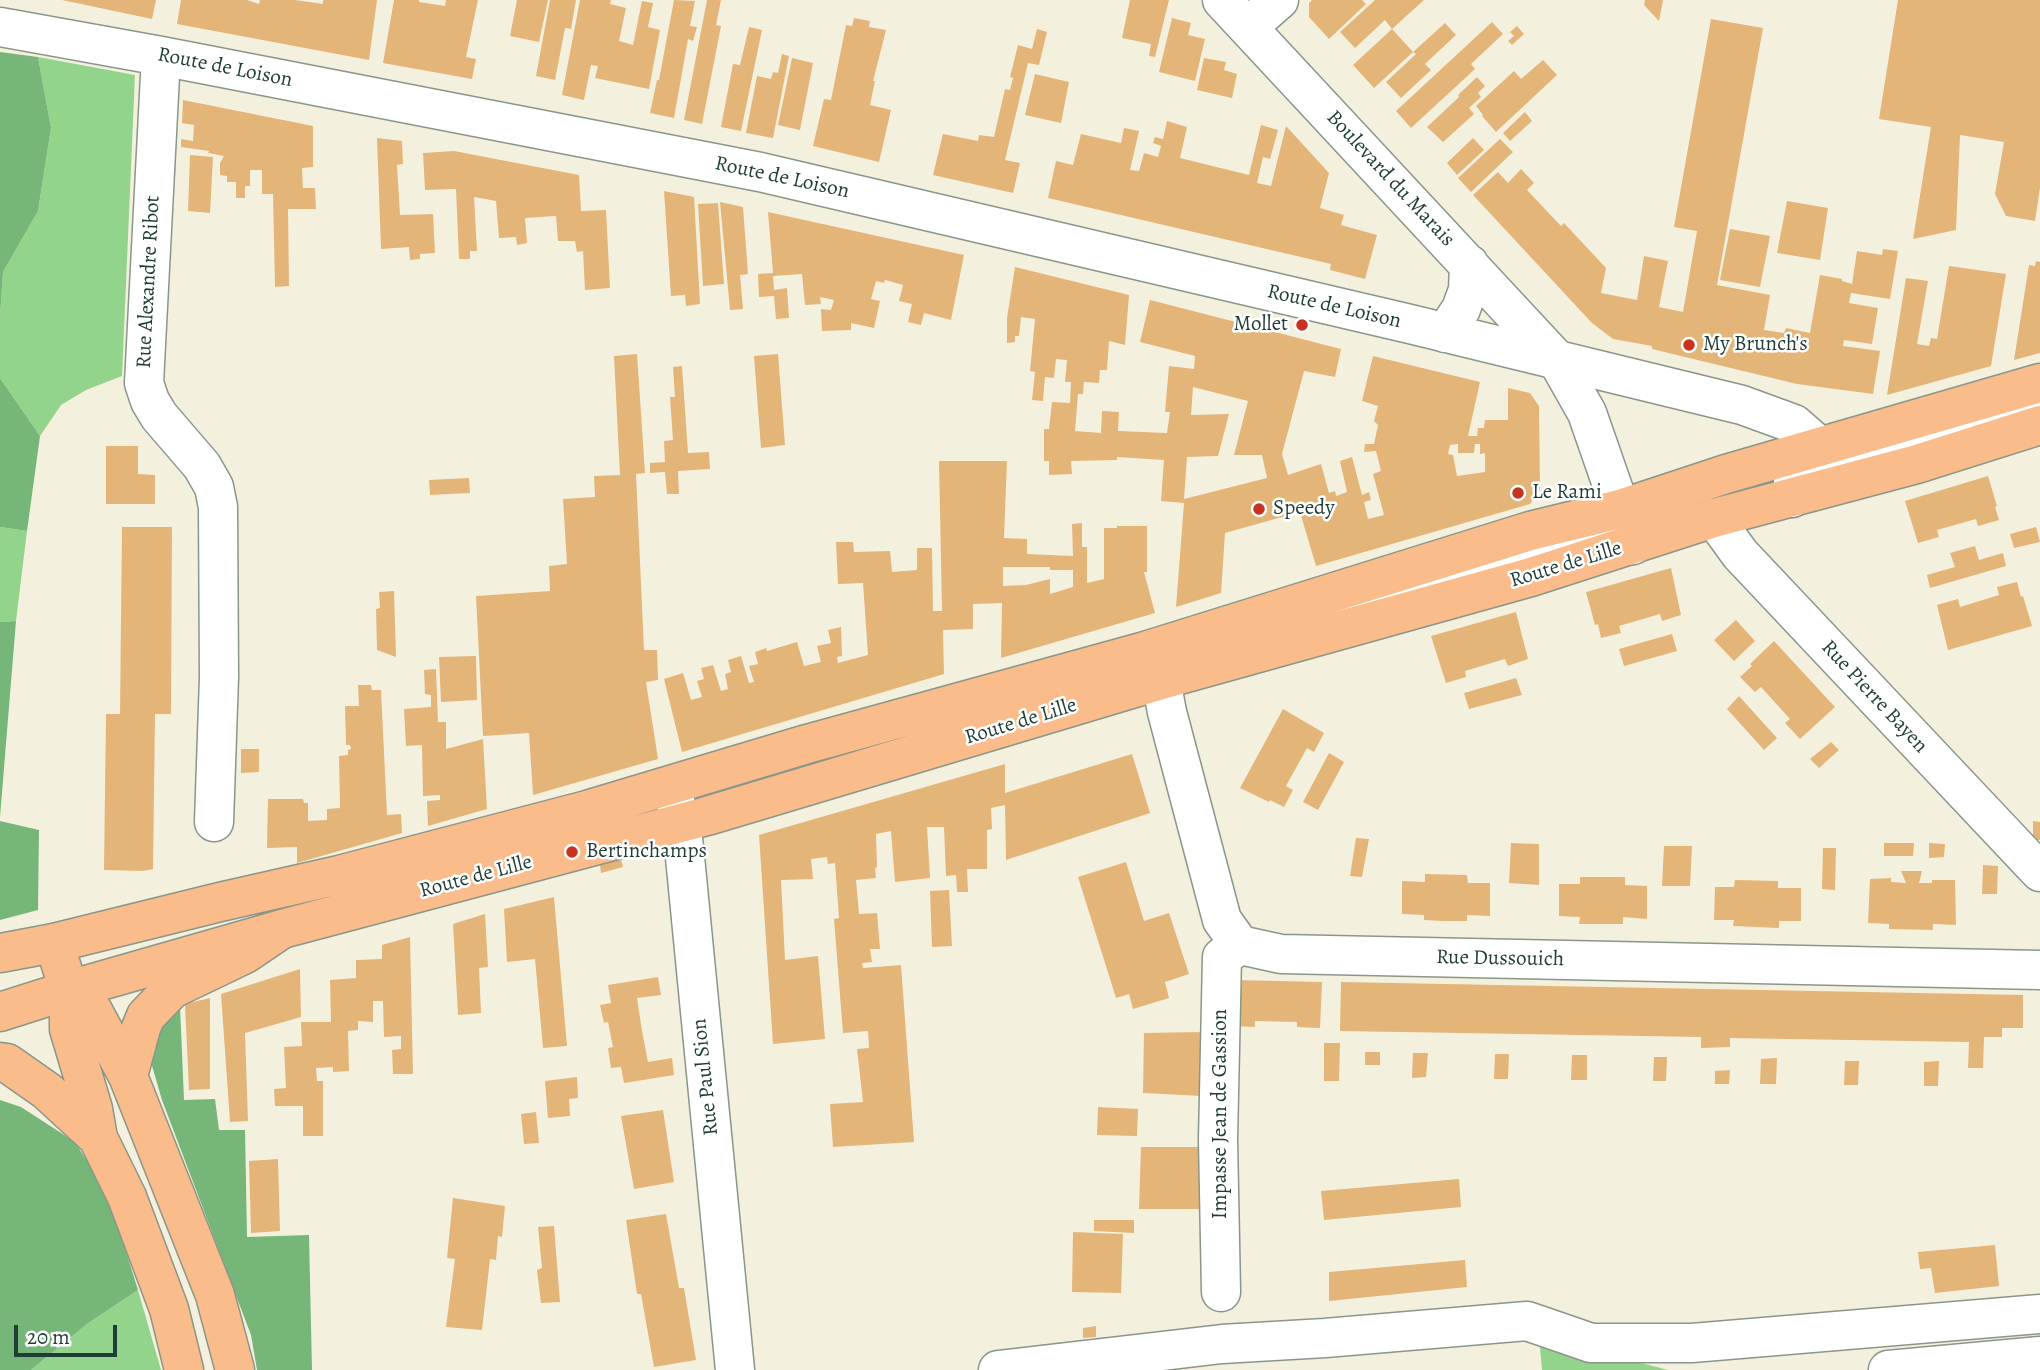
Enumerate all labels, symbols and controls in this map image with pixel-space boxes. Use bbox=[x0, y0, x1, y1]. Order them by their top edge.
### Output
street label: Route de Loison bbox=[155, 43, 295, 93]
street label: Boulevard du Marais bbox=[1320, 106, 1460, 252]
street label: Route de Loison bbox=[712, 151, 852, 205]
street label: Rue Alexandre Ribot bbox=[132, 195, 166, 369]
street label: Route de Loison bbox=[1265, 279, 1403, 335]
place label: Mollet bbox=[1234, 312, 1288, 338]
marker: Mollet bbox=[1294, 317, 1310, 333]
place label: My Brunch's bbox=[1703, 332, 1808, 358]
marker: My Brunch's bbox=[1681, 337, 1697, 353]
place label: Le Rami bbox=[1532, 480, 1602, 506]
marker: Le Rami bbox=[1510, 485, 1526, 501]
place label: Speedy bbox=[1273, 496, 1335, 522]
marker: Speedy bbox=[1251, 501, 1267, 517]
street label: Route de Lille bbox=[1507, 536, 1625, 594]
street label: Rue Pierre Bayen bbox=[1815, 635, 1933, 759]
street label: Route de Lille bbox=[962, 693, 1080, 751]
place label: Bertinchamps bbox=[586, 839, 707, 865]
marker: Bertinchamps bbox=[564, 844, 580, 860]
street label: Route de Lille bbox=[417, 850, 535, 904]
street label: Rue Dussouich bbox=[1436, 945, 1564, 973]
street label: Impasse Jean de Gassion bbox=[1208, 1009, 1234, 1219]
street label: Rue Paul Sion bbox=[687, 1017, 725, 1137]
scale bar bbox=[18, 1310, 121, 1354]
text: 20 m bbox=[27, 1323, 70, 1351]

